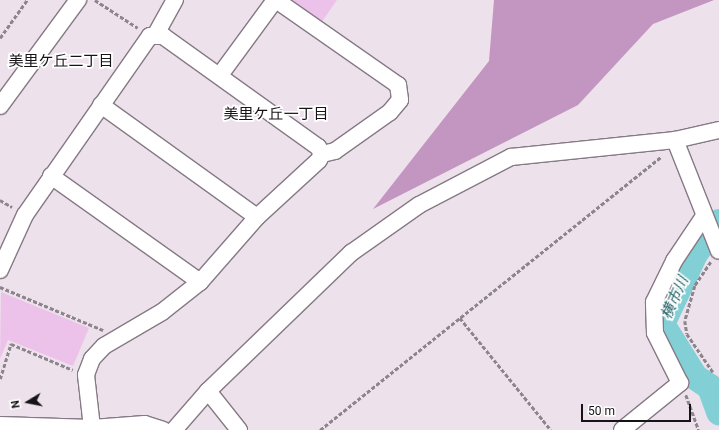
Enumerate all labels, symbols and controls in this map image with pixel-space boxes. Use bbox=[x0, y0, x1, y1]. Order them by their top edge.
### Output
district label: 美里ケ丘二丁目 bbox=[9, 53, 113, 71]
district label: 美里ケ丘一丁目 bbox=[224, 106, 328, 124]
water label: 横市川 bbox=[658, 274, 692, 322]
north arrow bbox=[8, 382, 48, 422]
scale bar bbox=[583, 396, 693, 422]
text: N bbox=[9, 399, 23, 409]
text: 50 m bbox=[588, 404, 615, 418]

